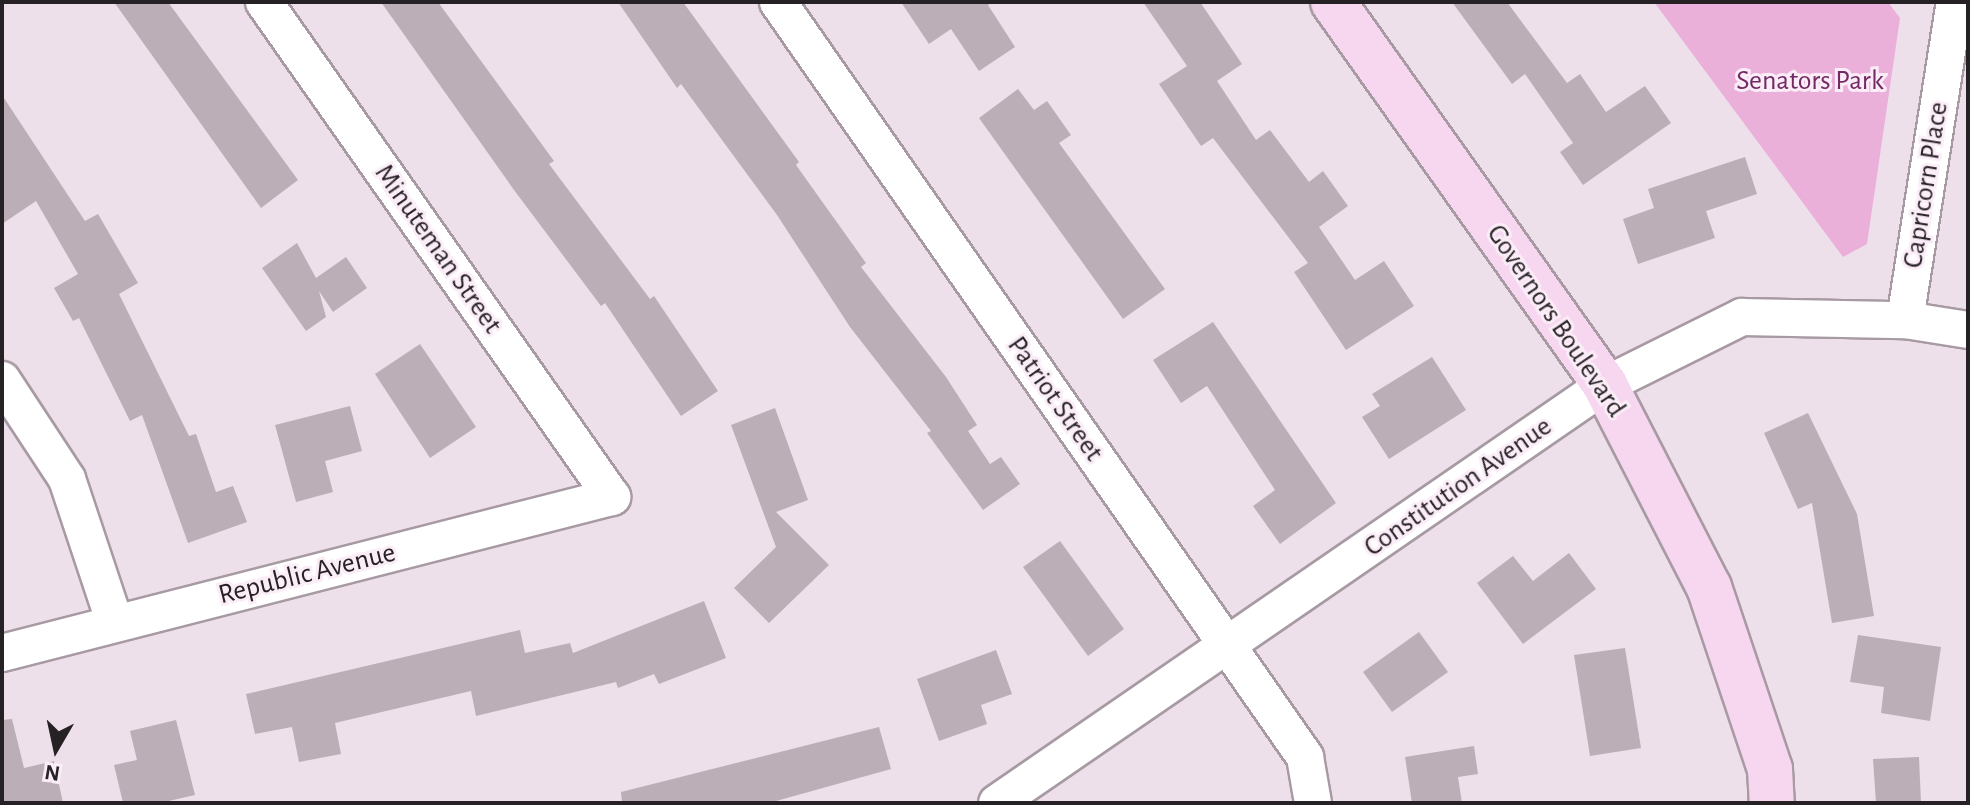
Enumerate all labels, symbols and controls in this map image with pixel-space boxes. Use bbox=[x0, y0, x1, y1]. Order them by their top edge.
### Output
park label: Senators Park bbox=[1736, 64, 1884, 98]
street label: Capricorn Place bbox=[1896, 100, 1956, 270]
street label: Minuteman Street bbox=[367, 158, 509, 340]
street label: Governors Boulevard bbox=[1479, 218, 1633, 424]
street label: Patriot Street bbox=[1000, 330, 1110, 468]
street label: Constitution Avenue bbox=[1358, 410, 1558, 564]
street label: Republic Avenue bbox=[215, 536, 399, 612]
north arrow bbox=[16, 709, 96, 789]
text: N bbox=[43, 761, 62, 785]

